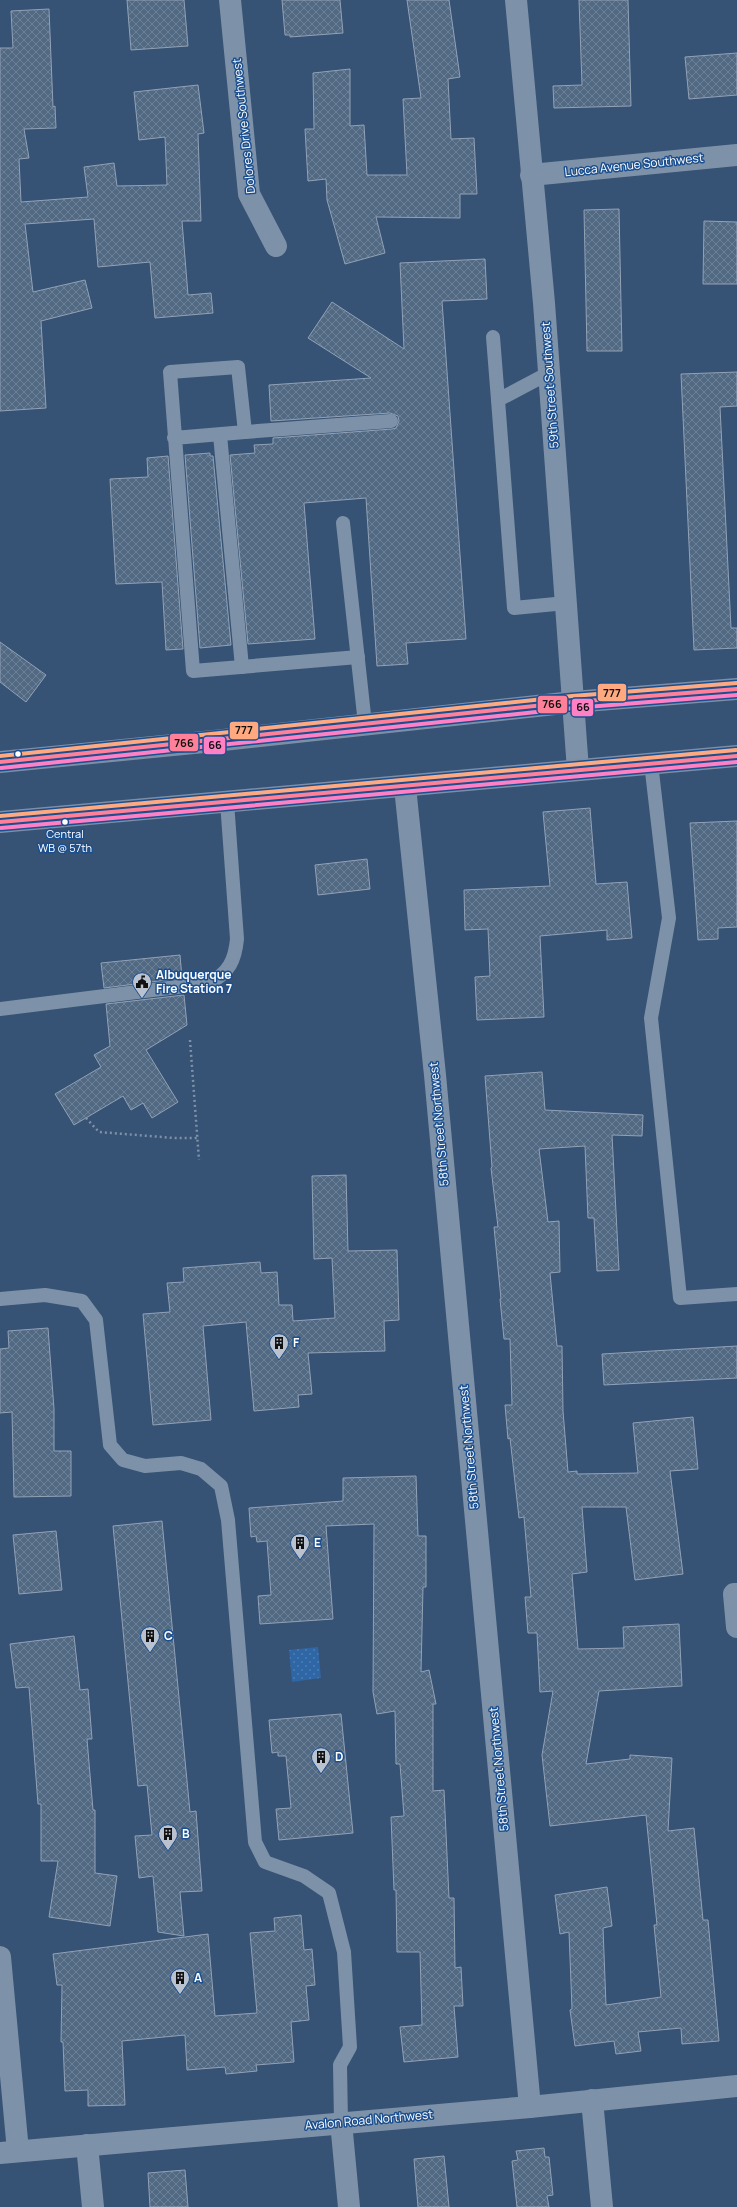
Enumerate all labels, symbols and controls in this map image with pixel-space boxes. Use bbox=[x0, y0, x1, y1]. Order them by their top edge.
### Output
street label: Dolores Drive Southwest bbox=[228, 57, 259, 195]
street label: Lucca Avenue Southwest bbox=[564, 149, 704, 180]
street label: 59th Street Southwest bbox=[537, 321, 562, 449]
line badge: 777 bbox=[597, 683, 627, 702]
text: 777 bbox=[603, 685, 621, 700]
line badge: 766 bbox=[537, 695, 568, 714]
text: 766 bbox=[542, 696, 562, 711]
line badge: 66 bbox=[571, 698, 594, 717]
text: 66 bbox=[576, 699, 590, 714]
line badge: 777 bbox=[229, 721, 259, 740]
text: 777 bbox=[235, 722, 253, 737]
line badge: 766 bbox=[169, 733, 199, 752]
text: 766 bbox=[174, 735, 194, 750]
line badge: 66 bbox=[203, 736, 226, 755]
text: 66 bbox=[208, 737, 222, 752]
unlabelled marker bbox=[13, 749, 23, 759]
marker: Central WB @ 57th bbox=[60, 817, 70, 827]
place label: Central WB @ 57th bbox=[38, 826, 92, 855]
place label: Albuquerque Fire Station 7 bbox=[156, 966, 232, 997]
public building icon: Albuquerque Fire Station 7 bbox=[131, 971, 153, 999]
street label: 58th Street Northwest bbox=[425, 1061, 452, 1187]
building icon: F bbox=[268, 1332, 290, 1360]
place label: F bbox=[293, 1334, 300, 1351]
street label: 58th Street Northwest bbox=[455, 1384, 482, 1510]
building icon: E bbox=[289, 1532, 311, 1560]
place label: E bbox=[314, 1534, 321, 1551]
building icon: C bbox=[139, 1625, 161, 1653]
place label: C bbox=[164, 1627, 173, 1644]
street label: 58th Street Northwest bbox=[485, 1706, 512, 1832]
building icon: D bbox=[310, 1746, 332, 1774]
place label: D bbox=[335, 1748, 343, 1765]
building icon: B bbox=[157, 1823, 179, 1851]
place label: B bbox=[182, 1825, 190, 1842]
building icon: A bbox=[169, 1967, 191, 1995]
place label: A bbox=[194, 1969, 202, 1986]
street label: Avalon Road Northwest bbox=[304, 2105, 434, 2134]

